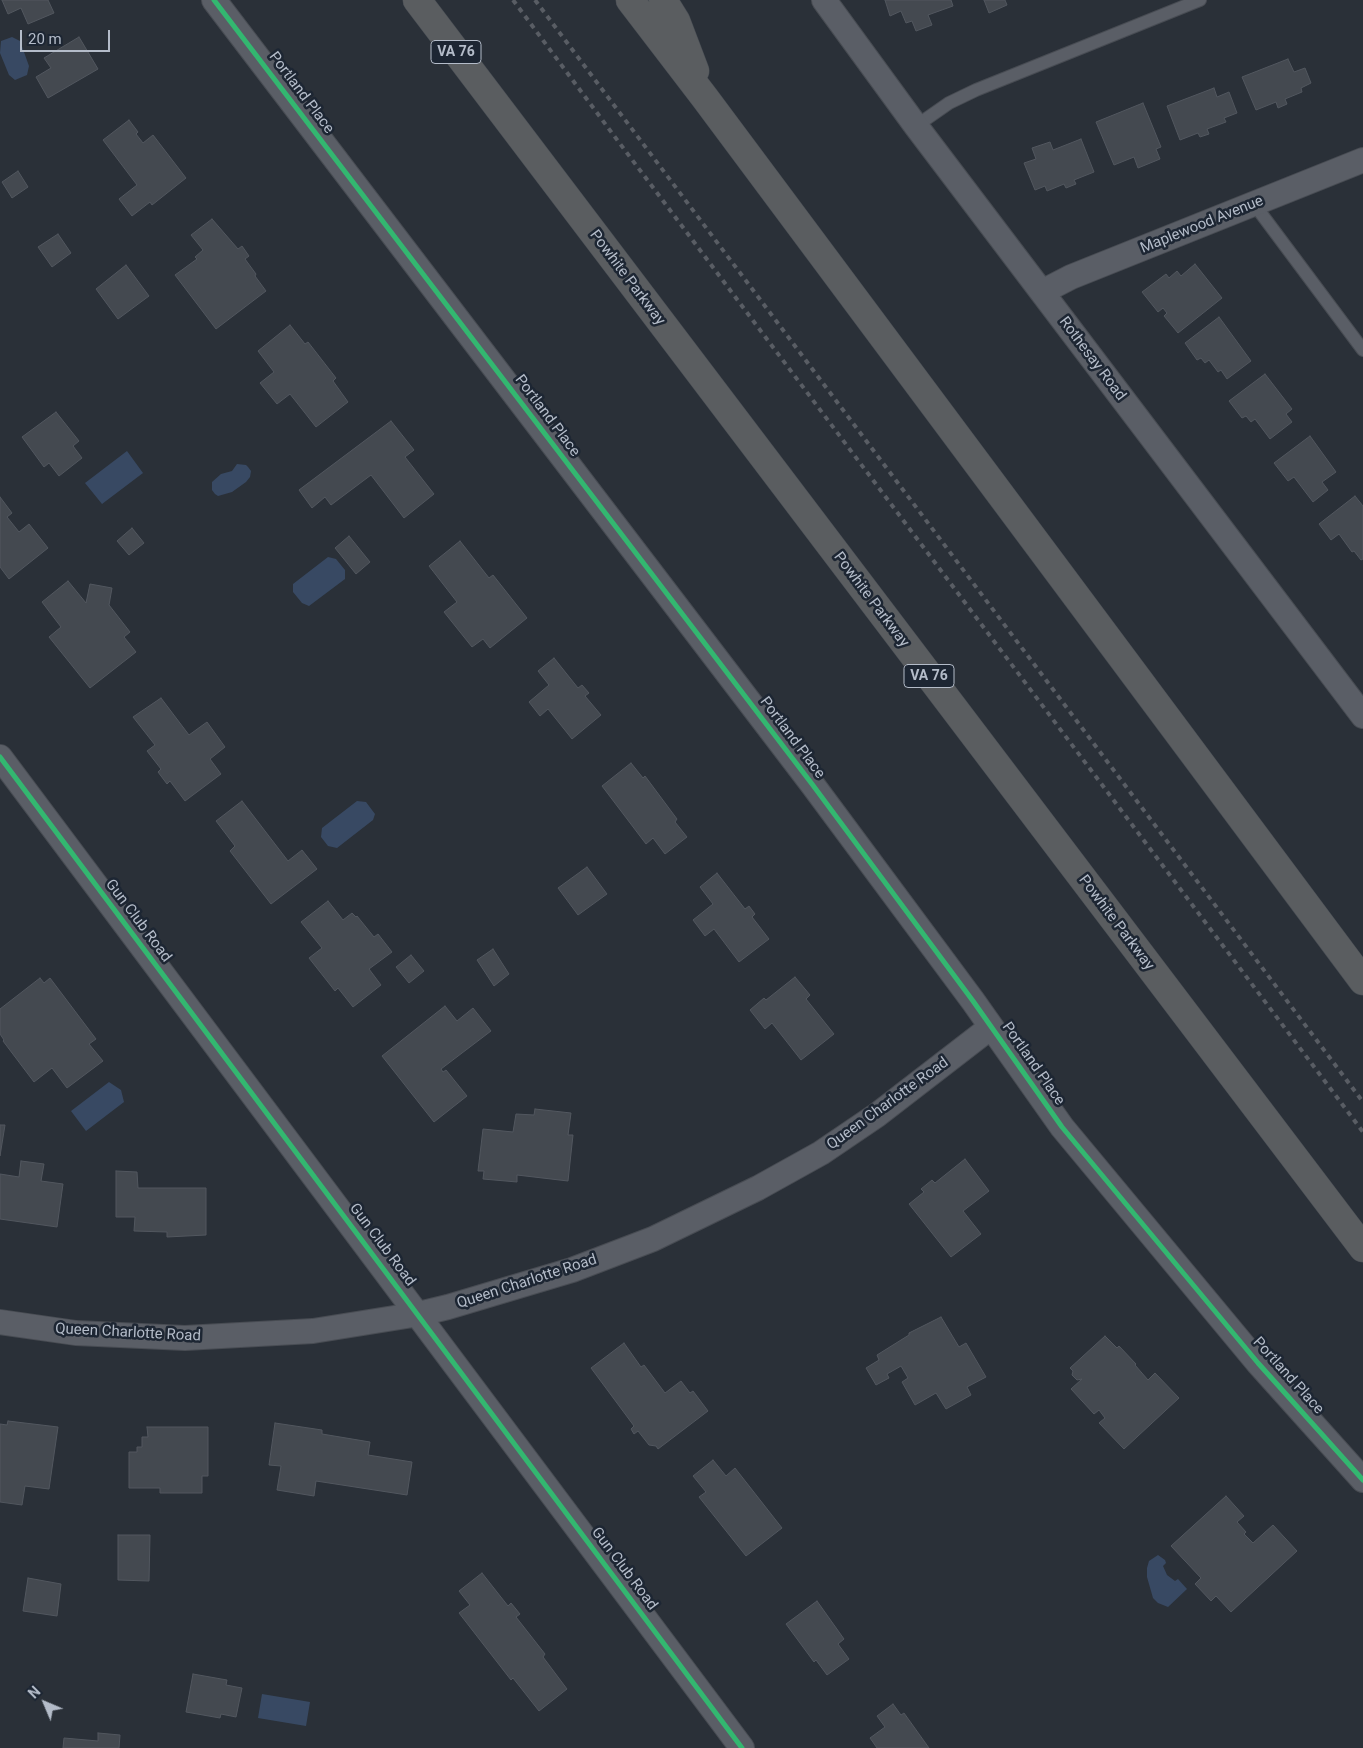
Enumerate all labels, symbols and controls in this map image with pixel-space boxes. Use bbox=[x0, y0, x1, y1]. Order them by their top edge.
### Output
scale bar bbox=[22, 20, 112, 52]
text: 20 m bbox=[28, 30, 62, 48]
road number: VA 76 bbox=[431, 41, 481, 64]
street label: Portland Place bbox=[264, 49, 338, 137]
street label: Maplewood Avenue bbox=[1138, 192, 1266, 258]
street label: Powhite Parkway bbox=[585, 227, 669, 329]
street label: Rothesay Road bbox=[1055, 314, 1129, 404]
street label: Portland Place bbox=[510, 372, 584, 460]
street label: Powhite Parkway bbox=[829, 549, 913, 651]
road number: VA 76 bbox=[904, 664, 954, 688]
street label: Portland Place bbox=[755, 694, 829, 782]
street label: Powhite Parkway bbox=[1074, 872, 1158, 974]
street label: Gun Club Road bbox=[101, 876, 175, 966]
street label: Portland Place bbox=[998, 1019, 1068, 1109]
street label: Queen Charlotte Road bbox=[824, 1054, 952, 1154]
street label: Gun Club Road bbox=[345, 1200, 419, 1290]
street label: Queen Charlotte Road bbox=[455, 1251, 599, 1313]
street label: Queen Charlotte Road bbox=[55, 1320, 201, 1346]
street label: Portland Place bbox=[1249, 1334, 1327, 1418]
street label: Gun Club Road bbox=[587, 1524, 661, 1614]
north arrow bbox=[20, 1678, 70, 1728]
text: N bbox=[25, 1683, 44, 1702]

